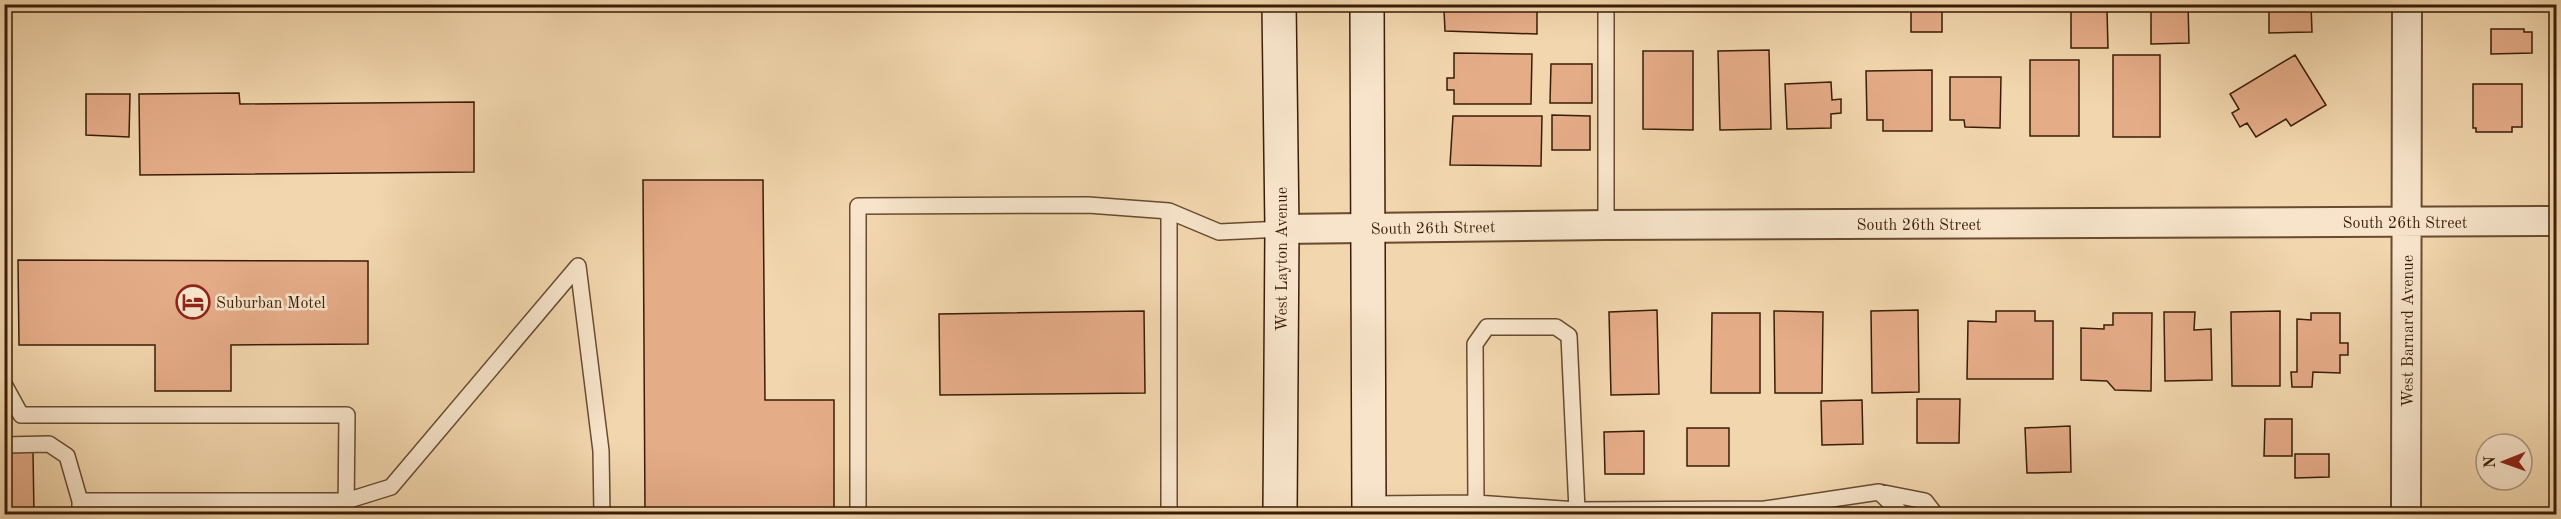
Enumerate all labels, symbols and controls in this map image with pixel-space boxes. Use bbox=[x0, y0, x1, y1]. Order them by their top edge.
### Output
street label: West Layton Avenue bbox=[1275, 187, 1291, 331]
street label: South 26th Street bbox=[2343, 216, 2468, 232]
street label: South 26th Street bbox=[1857, 218, 1982, 234]
street label: South 26th Street bbox=[1370, 220, 1496, 238]
street label: West Barnard Avenue bbox=[2401, 255, 2417, 407]
hotel icon: Suburban Motel bbox=[175, 284, 211, 320]
place label: Suburban Motel bbox=[216, 296, 326, 312]
north arrow bbox=[2474, 432, 2534, 492]
text: N bbox=[2483, 455, 2499, 468]

